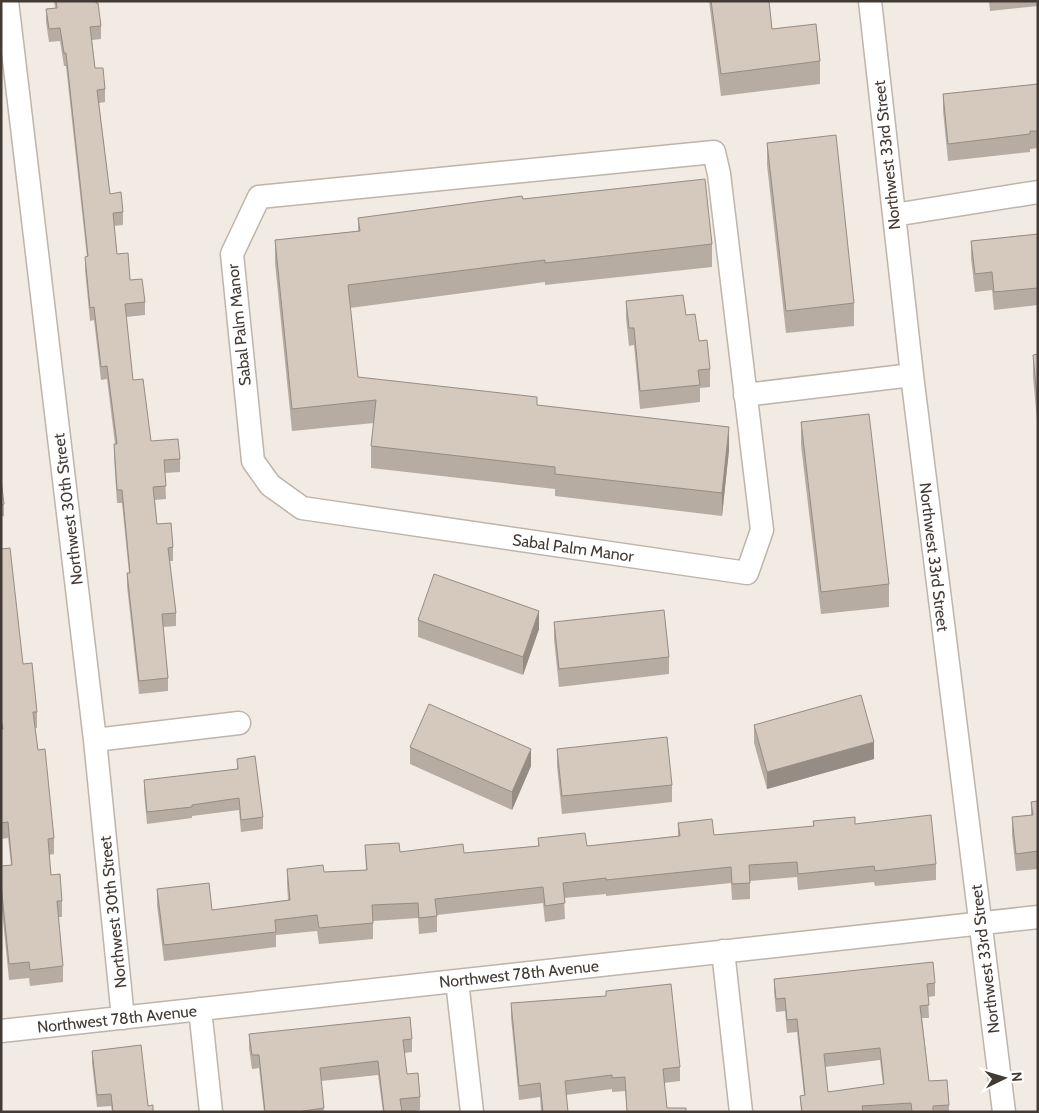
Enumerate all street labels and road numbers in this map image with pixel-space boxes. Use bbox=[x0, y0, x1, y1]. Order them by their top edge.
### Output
street label: Northwest 33rd Street bbox=[870, 79, 904, 231]
street label: Sabal Palm Manor bbox=[223, 262, 255, 387]
street label: Northwest 30th Street bbox=[49, 431, 87, 586]
street label: Northwest 33rd Street bbox=[915, 481, 953, 633]
street label: Sabal Palm Manor bbox=[511, 530, 636, 566]
street label: Northwest 30th Street bbox=[96, 834, 130, 989]
street label: Northwest 33rd Street bbox=[966, 883, 1004, 1035]
street label: Northwest 78th Avenue bbox=[438, 956, 600, 992]
street label: Northwest 78th Avenue bbox=[36, 1001, 198, 1037]

